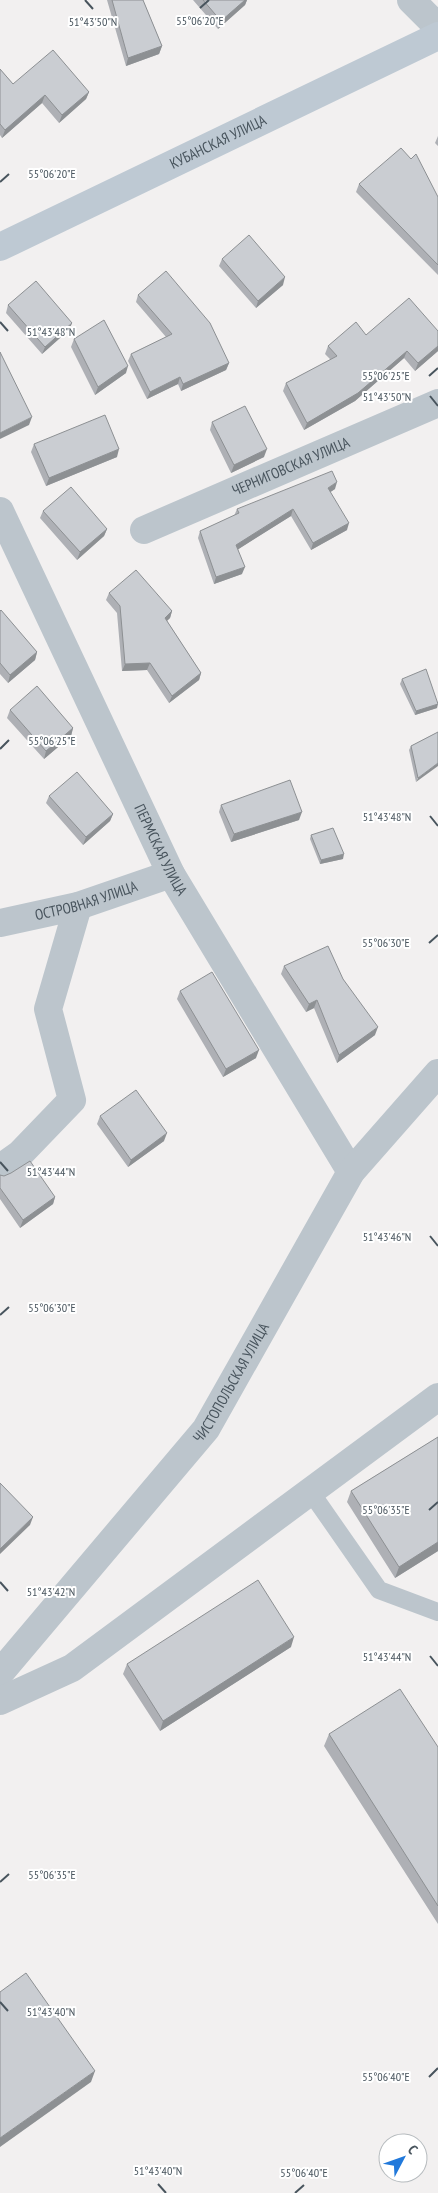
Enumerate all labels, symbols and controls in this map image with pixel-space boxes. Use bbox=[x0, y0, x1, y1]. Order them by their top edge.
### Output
text: 55°06'20"E bbox=[176, 13, 224, 28]
text: 51°43'50"N bbox=[69, 14, 117, 29]
street label: КУБАНСКАЯ УЛИЦА bbox=[167, 110, 270, 173]
text: 55°06'20"E bbox=[28, 166, 76, 181]
text: 51°43'48"N bbox=[27, 324, 75, 339]
text: 55°06'25"E bbox=[362, 368, 410, 383]
text: 51°43'50"N bbox=[363, 389, 411, 404]
street label: ЧЕРНИГОВСКАЯ УЛИЦА bbox=[229, 432, 353, 500]
text: 55°06'25"E bbox=[28, 733, 76, 748]
street label: ПЕРМСКАЯ УЛИЦА bbox=[130, 801, 192, 900]
text: 51°43'48"N bbox=[363, 809, 411, 824]
street label: ОСТРОВНАЯ УЛИЦА bbox=[33, 876, 141, 924]
text: 55°06'30"E bbox=[362, 935, 410, 950]
text: 51°43'44"N bbox=[27, 1164, 75, 1179]
text: 51°43'46"N bbox=[363, 1229, 411, 1244]
text: 55°06'30"E bbox=[28, 1300, 76, 1315]
street label: ЧИСТОПОЛЬСКАЯ УЛИЦА bbox=[189, 1318, 273, 1446]
text: 55°06'35"E bbox=[362, 1502, 410, 1517]
text: 51°43'42"N bbox=[27, 1584, 75, 1599]
text: 51°43'44"N bbox=[363, 1649, 411, 1664]
text: 55°06'35"E bbox=[28, 1867, 76, 1882]
text: 51°43'40"N bbox=[27, 2004, 75, 2019]
text: 55°06'40"E bbox=[362, 2069, 410, 2084]
north arrow bbox=[378, 2133, 428, 2183]
text: С bbox=[404, 2141, 422, 2158]
text: 51°43'40"N bbox=[134, 2163, 182, 2178]
text: 55°06'40"E bbox=[280, 2165, 328, 2180]

